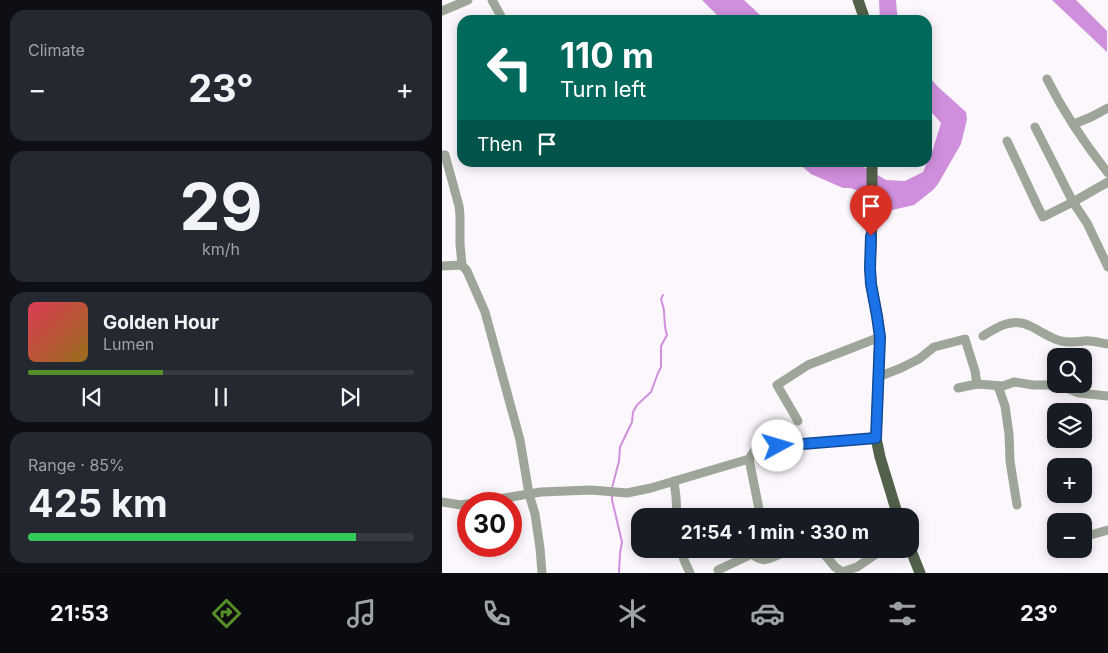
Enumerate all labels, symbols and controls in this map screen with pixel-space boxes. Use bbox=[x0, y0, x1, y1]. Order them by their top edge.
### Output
text: 110 m bbox=[560, 34, 654, 76]
icon: left bbox=[477, 35, 542, 100]
text: Climate bbox=[28, 40, 85, 60]
text: 23° bbox=[188, 65, 254, 111]
text: − bbox=[28, 72, 47, 106]
text: + bbox=[395, 72, 414, 106]
text: Turn left bbox=[560, 76, 646, 102]
icon: arrive bbox=[533, 130, 561, 158]
text: Then bbox=[477, 133, 523, 156]
text: 29 bbox=[179, 167, 263, 246]
pin bbox=[850, 185, 892, 236]
icon: arrive bbox=[857, 192, 885, 220]
text: km/h bbox=[202, 239, 240, 259]
text: Golden Hour bbox=[103, 311, 219, 334]
text: Lumen bbox=[103, 334, 154, 354]
map controls bbox=[1047, 348, 1092, 558]
button: search bbox=[1047, 348, 1092, 393]
icon: previous bbox=[78, 383, 106, 411]
icon: pause bbox=[207, 383, 235, 411]
icon: next bbox=[336, 383, 364, 411]
button: layers bbox=[1047, 403, 1092, 448]
position arrow bbox=[751, 419, 803, 471]
text: Range · 85% bbox=[28, 455, 125, 475]
button: + bbox=[1047, 458, 1092, 503]
text: 425 km bbox=[28, 480, 168, 526]
speed limit sign: 30 bbox=[457, 492, 522, 557]
button: − bbox=[1047, 513, 1092, 558]
text: 21:54 · 1 min · 330 m bbox=[681, 521, 869, 544]
icon: directions bbox=[209, 596, 244, 631]
icon: music bbox=[344, 596, 379, 631]
icon: phone bbox=[479, 596, 514, 631]
icon: climate bbox=[615, 596, 650, 631]
icon: car bbox=[750, 596, 785, 631]
icon: filters bbox=[885, 596, 920, 631]
text: 21:53 bbox=[50, 600, 109, 626]
text: 23° bbox=[1020, 600, 1058, 626]

